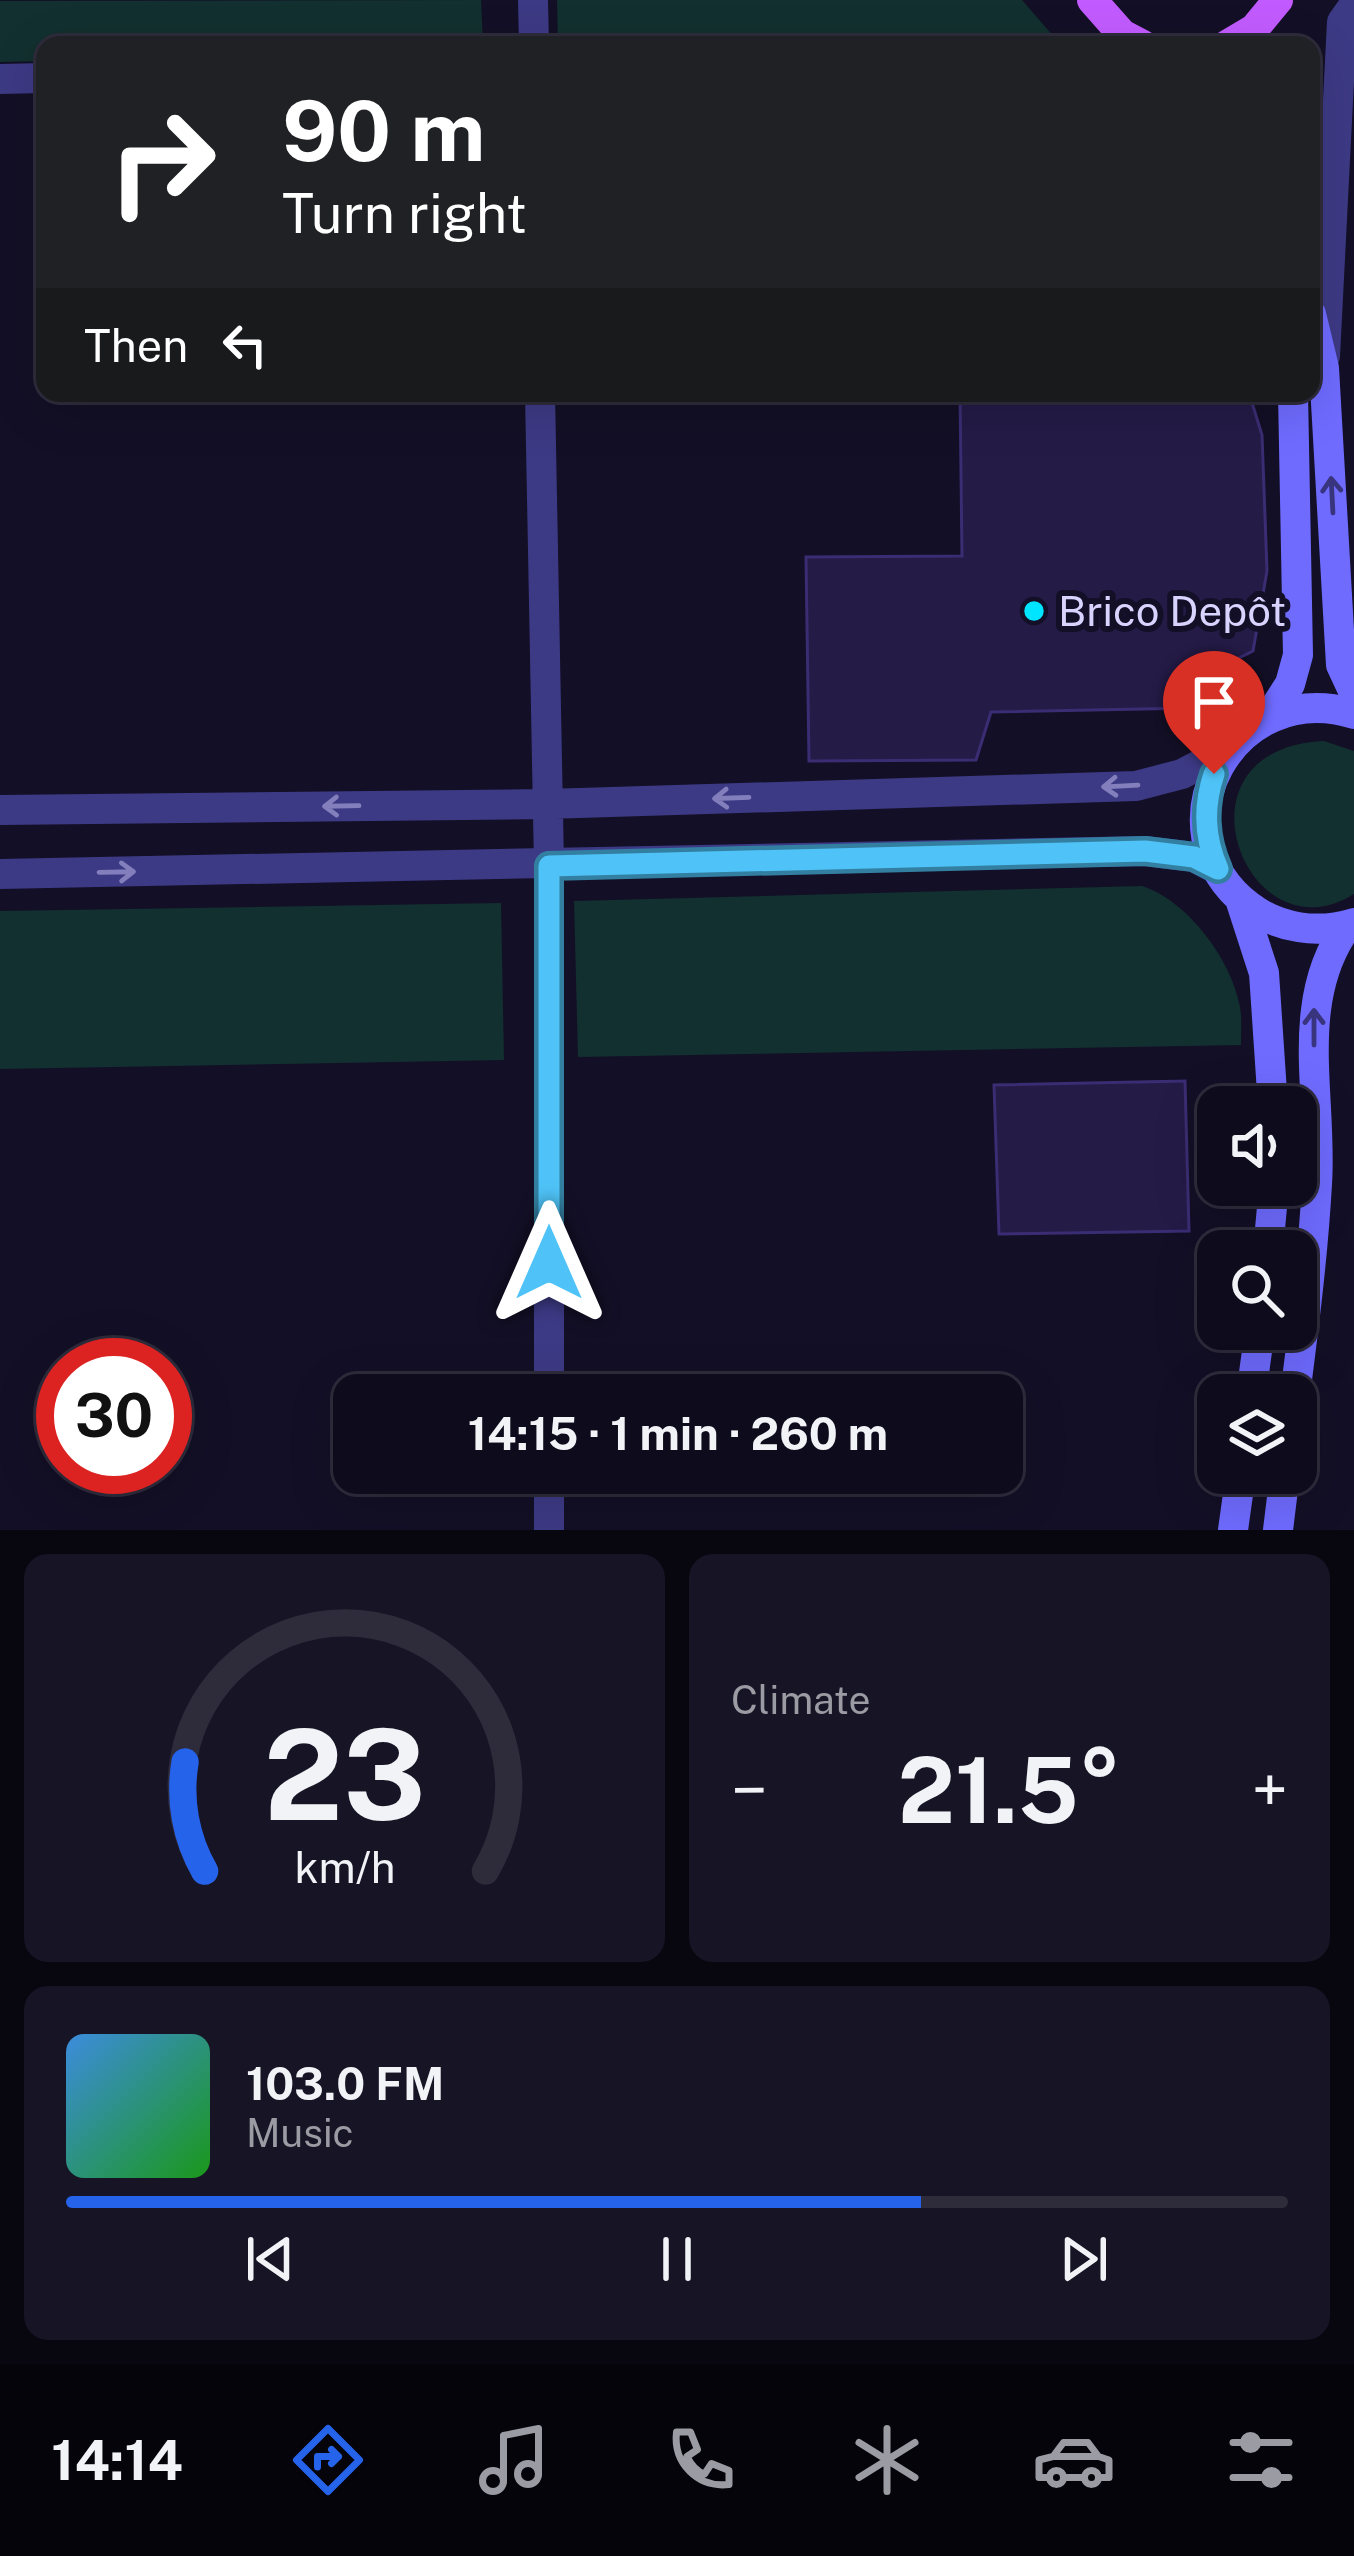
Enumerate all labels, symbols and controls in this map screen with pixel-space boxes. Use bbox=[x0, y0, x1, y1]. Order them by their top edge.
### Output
text: 90 m bbox=[282, 81, 485, 180]
icon: right bbox=[84, 84, 240, 240]
text: Turn right bbox=[282, 182, 527, 245]
icon: left bbox=[212, 312, 278, 378]
text: Then bbox=[84, 319, 188, 372]
one-way arrow bbox=[1320, 476, 1343, 515]
place label: Brico Depôt bbox=[1058, 586, 1286, 635]
marker: Brico Depôt bbox=[1021, 598, 1047, 624]
pin bbox=[1163, 651, 1265, 774]
icon: arrive bbox=[1181, 669, 1247, 735]
one-way arrow bbox=[1101, 775, 1140, 798]
one-way arrow bbox=[712, 787, 751, 810]
one-way arrow bbox=[322, 795, 361, 817]
one-way arrow bbox=[97, 861, 136, 884]
one-way arrow bbox=[1303, 1008, 1325, 1047]
map controls bbox=[1197, 1086, 1317, 1494]
button: sound bbox=[1197, 1086, 1317, 1206]
position arrow bbox=[486, 1200, 612, 1326]
button: search bbox=[1197, 1230, 1317, 1350]
speed limit sign: 30 bbox=[36, 1338, 192, 1494]
button: layers bbox=[1197, 1374, 1317, 1494]
text: 14:15 · 1 min · 260 m bbox=[468, 1407, 888, 1460]
text: Climate bbox=[731, 1677, 871, 1723]
text: 23 bbox=[263, 1701, 426, 1848]
text: 21.5° bbox=[898, 1737, 1121, 1843]
text: − bbox=[731, 1751, 768, 1829]
text: + bbox=[1251, 1751, 1288, 1829]
text: km/h bbox=[294, 1842, 395, 1893]
text: 103.0 FM bbox=[246, 2057, 444, 2110]
text: Music bbox=[246, 2110, 354, 2156]
icon: previous bbox=[237, 2226, 303, 2292]
icon: pause bbox=[644, 2226, 710, 2292]
icon: next bbox=[1051, 2226, 1117, 2292]
icon: directions bbox=[286, 2418, 370, 2502]
icon: music bbox=[472, 2418, 556, 2502]
icon: phone bbox=[659, 2418, 743, 2502]
icon: climate bbox=[845, 2418, 929, 2502]
icon: car bbox=[1032, 2418, 1116, 2502]
icon: filters bbox=[1219, 2418, 1303, 2502]
text: 14:14 bbox=[51, 2429, 183, 2492]

